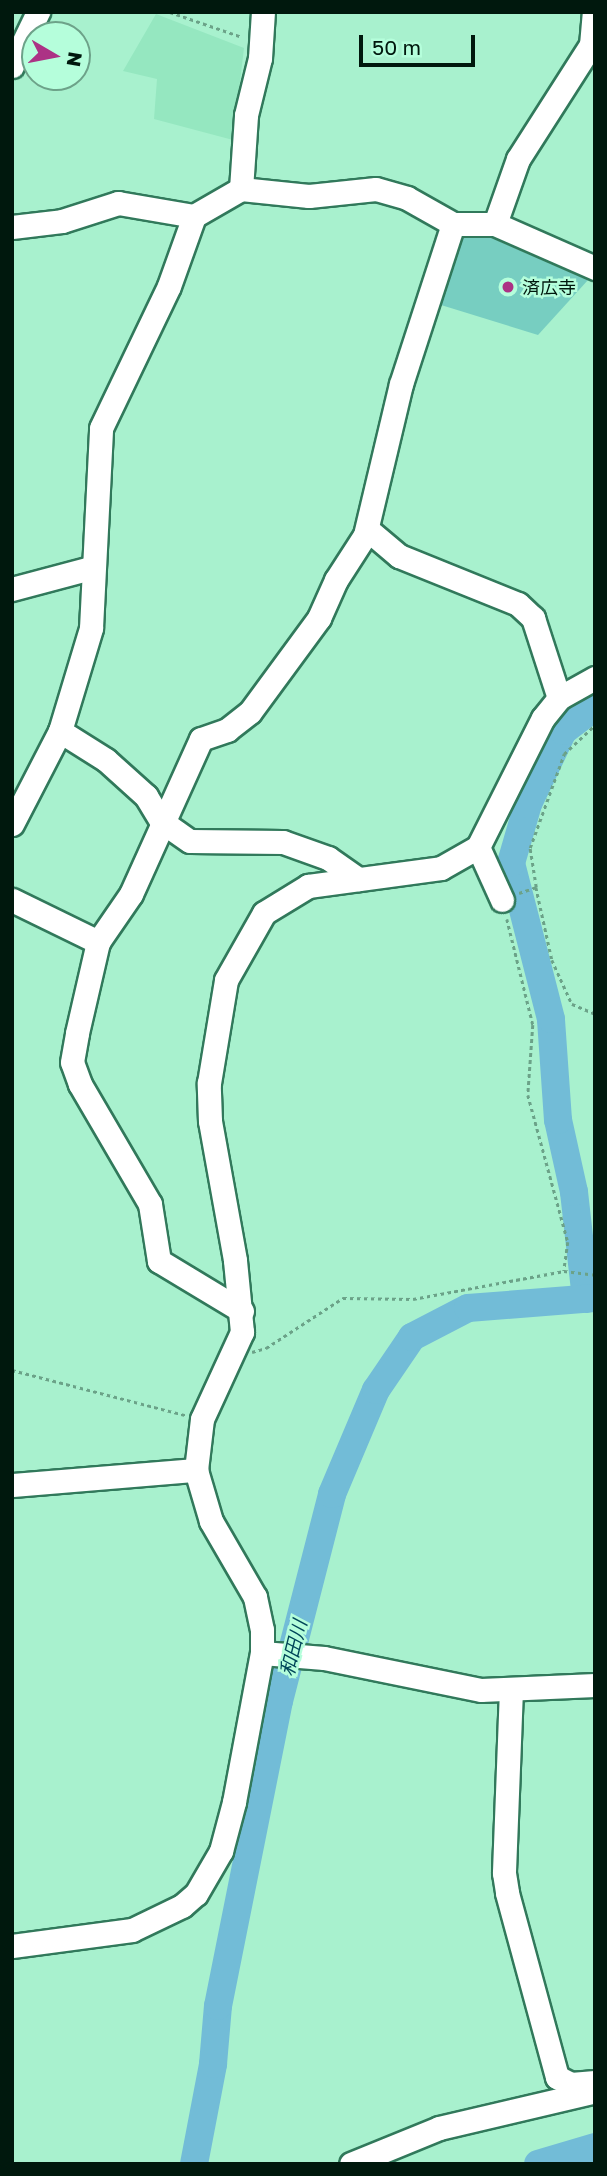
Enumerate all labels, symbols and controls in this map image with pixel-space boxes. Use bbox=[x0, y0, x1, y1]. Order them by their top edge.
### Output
north arrow bbox=[21, 21, 91, 91]
scale bar bbox=[362, 21, 477, 65]
text: 50 m bbox=[372, 34, 421, 60]
text: N bbox=[63, 50, 88, 68]
place label: 済広寺 bbox=[522, 276, 576, 298]
marker: 済広寺 bbox=[500, 279, 516, 295]
water label: 和田川 bbox=[275, 1618, 311, 1678]

